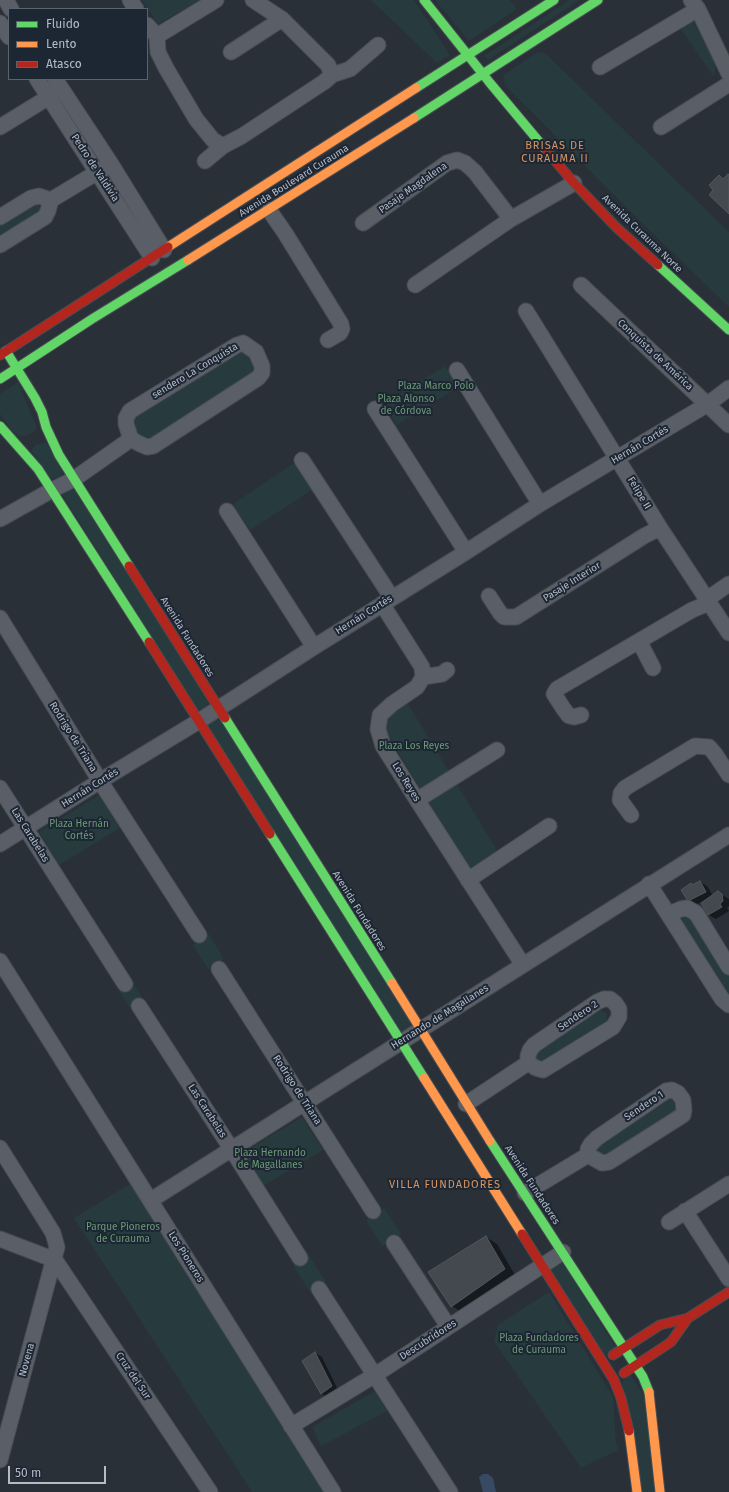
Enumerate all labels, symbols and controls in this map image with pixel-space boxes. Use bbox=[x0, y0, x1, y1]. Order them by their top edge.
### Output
legend bbox=[8, 8, 148, 80]
text: Fluido bbox=[46, 17, 80, 31]
text: Lento bbox=[46, 37, 76, 51]
text: Atasco bbox=[46, 57, 82, 71]
street label: Pedro de Valdivia bbox=[69, 132, 121, 204]
district label: BRISAS DE CURAUMA II bbox=[521, 139, 589, 165]
street label: Avenida Boulevard Curauma bbox=[237, 142, 351, 220]
street label: Pasaje Magdalena bbox=[377, 160, 449, 216]
street label: Avenida Curauma Norte bbox=[599, 193, 685, 275]
street label: Conquista de América bbox=[615, 317, 695, 393]
street label: sendero La Conquista bbox=[150, 341, 240, 401]
park label: Plaza Marco Polo bbox=[398, 380, 474, 392]
park label: Plaza Alonso de Córdova bbox=[377, 393, 435, 416]
street label: Hernán Cortés bbox=[609, 423, 671, 467]
street label: Felipe II bbox=[625, 475, 653, 511]
street label: Pasaje Interior bbox=[541, 560, 603, 604]
street label: Hernán Cortés bbox=[333, 593, 395, 637]
street label: Avenida Fundadores bbox=[158, 595, 216, 679]
street label: Rodrigo de Triana bbox=[47, 700, 99, 774]
park label: Plaza Los Reyes bbox=[379, 740, 449, 752]
street label: Los Reyes bbox=[389, 760, 423, 804]
street label: Hernán Cortés bbox=[59, 766, 121, 810]
street label: Las Carabelas bbox=[9, 806, 51, 864]
park label: Plaza Hernán Cortés bbox=[49, 818, 109, 842]
street label: Avenida Fundadores bbox=[330, 869, 388, 953]
street label: Hernando de Magallanes bbox=[389, 982, 491, 1052]
street label: Sendero 2 bbox=[556, 998, 600, 1034]
street label: Rodrigo de Triana bbox=[270, 1053, 324, 1127]
street label: Las Carabelas bbox=[185, 1082, 229, 1140]
street label: Sendero 1 bbox=[622, 1089, 666, 1123]
street label: Avenida Fundadores bbox=[502, 1143, 562, 1227]
park label: Plaza Hernando de Magallanes bbox=[234, 1147, 306, 1170]
district label: VILLA FUNDADORES bbox=[389, 1178, 501, 1192]
park label: Parque Pioneros de Curauma bbox=[86, 1221, 160, 1244]
street label: Los Pioneros bbox=[166, 1229, 206, 1285]
street label: Descubridores bbox=[397, 1317, 459, 1363]
park label: Plaza Fundadores de Curauma bbox=[499, 1332, 579, 1356]
street label: Novena bbox=[17, 1342, 37, 1378]
street label: Cruz del Sur bbox=[113, 1350, 153, 1402]
scale bar bbox=[10, 1458, 108, 1484]
text: 50 m bbox=[15, 1466, 41, 1480]

